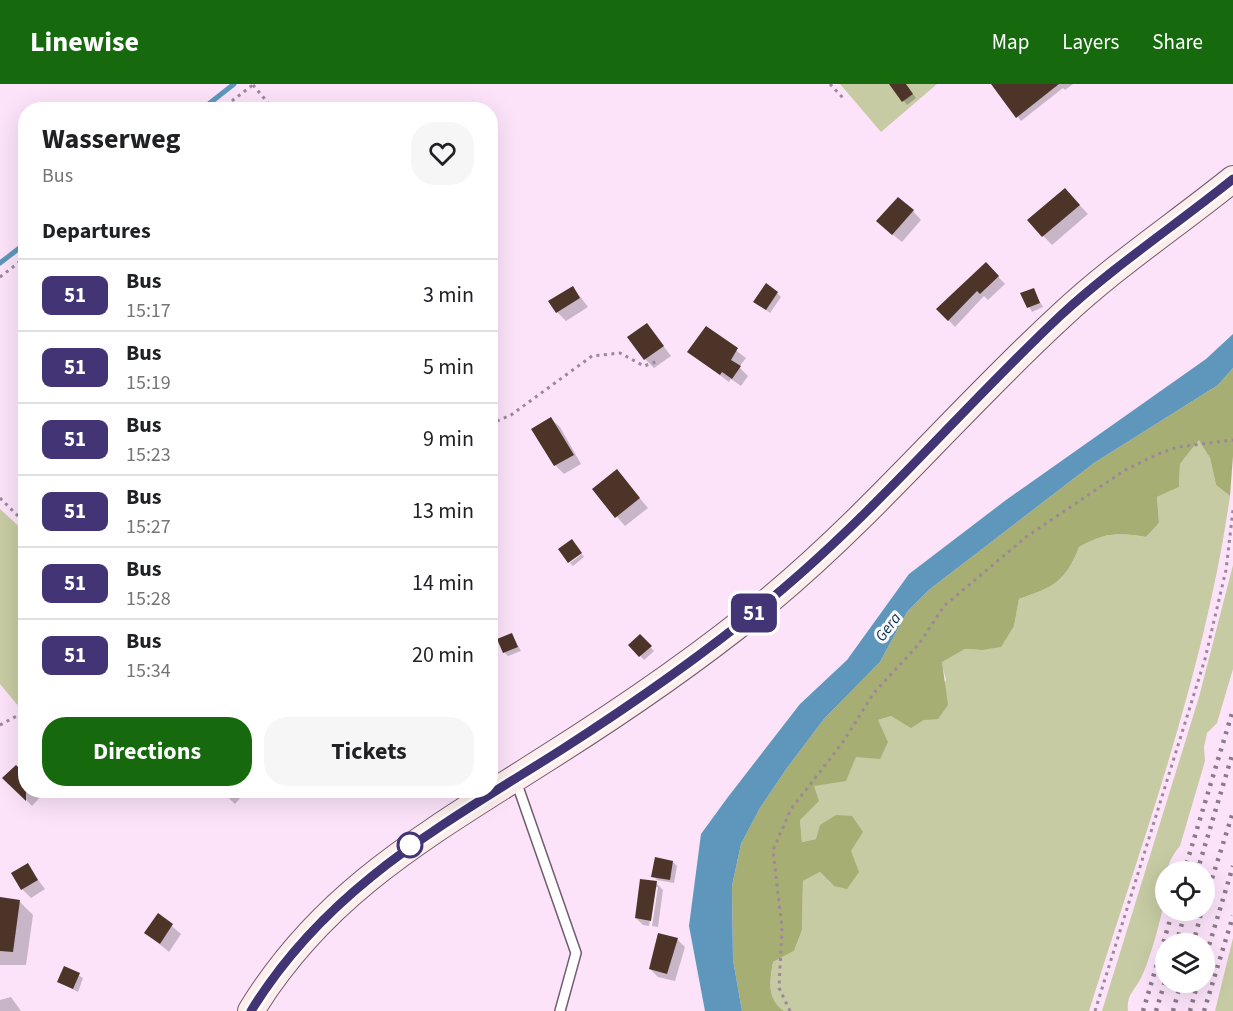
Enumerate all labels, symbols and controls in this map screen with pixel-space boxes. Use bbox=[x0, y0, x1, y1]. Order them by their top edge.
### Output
text: Linewise bbox=[30, 22, 139, 62]
text: Map bbox=[992, 27, 1029, 57]
text: Layers bbox=[1062, 27, 1119, 57]
text: Share bbox=[1152, 27, 1203, 57]
text: Wasserweg bbox=[42, 119, 180, 159]
button: heart bbox=[411, 122, 474, 185]
text: Bus bbox=[42, 162, 73, 190]
text: Departures bbox=[42, 215, 151, 247]
text: Bus bbox=[126, 265, 162, 297]
text: 3 min bbox=[423, 279, 474, 311]
text: 51 bbox=[64, 280, 86, 310]
text: 15:17 bbox=[126, 297, 171, 325]
text: Bus bbox=[126, 337, 162, 369]
text: 5 min bbox=[423, 351, 474, 383]
text: 51 bbox=[64, 352, 86, 382]
text: 15:19 bbox=[126, 369, 171, 397]
text: Bus bbox=[126, 409, 162, 441]
text: 9 min bbox=[423, 423, 474, 455]
text: 51 bbox=[64, 424, 86, 454]
text: 15:23 bbox=[126, 441, 171, 469]
text: Bus bbox=[126, 481, 162, 513]
text: 13 min bbox=[412, 495, 474, 527]
text: 51 bbox=[64, 496, 86, 526]
text: 15:27 bbox=[126, 513, 171, 541]
text: Bus bbox=[126, 553, 162, 585]
text: 14 min bbox=[412, 567, 474, 599]
text: 51 bbox=[64, 568, 86, 598]
text: 15:28 bbox=[126, 585, 171, 613]
line badge: 51 bbox=[727, 594, 781, 632]
text: 51 bbox=[743, 598, 765, 628]
water label: Gera bbox=[870, 608, 906, 646]
text: Bus bbox=[126, 625, 162, 657]
text: 20 min bbox=[412, 639, 474, 671]
text: 51 bbox=[64, 640, 86, 670]
text: 15:34 bbox=[126, 657, 171, 685]
button: Directions bbox=[42, 717, 252, 786]
button: Tickets bbox=[264, 717, 474, 786]
unlabelled marker bbox=[397, 832, 423, 858]
map controls bbox=[1155, 861, 1215, 993]
button: locate bbox=[1155, 861, 1215, 921]
button: layers bbox=[1155, 933, 1215, 993]

